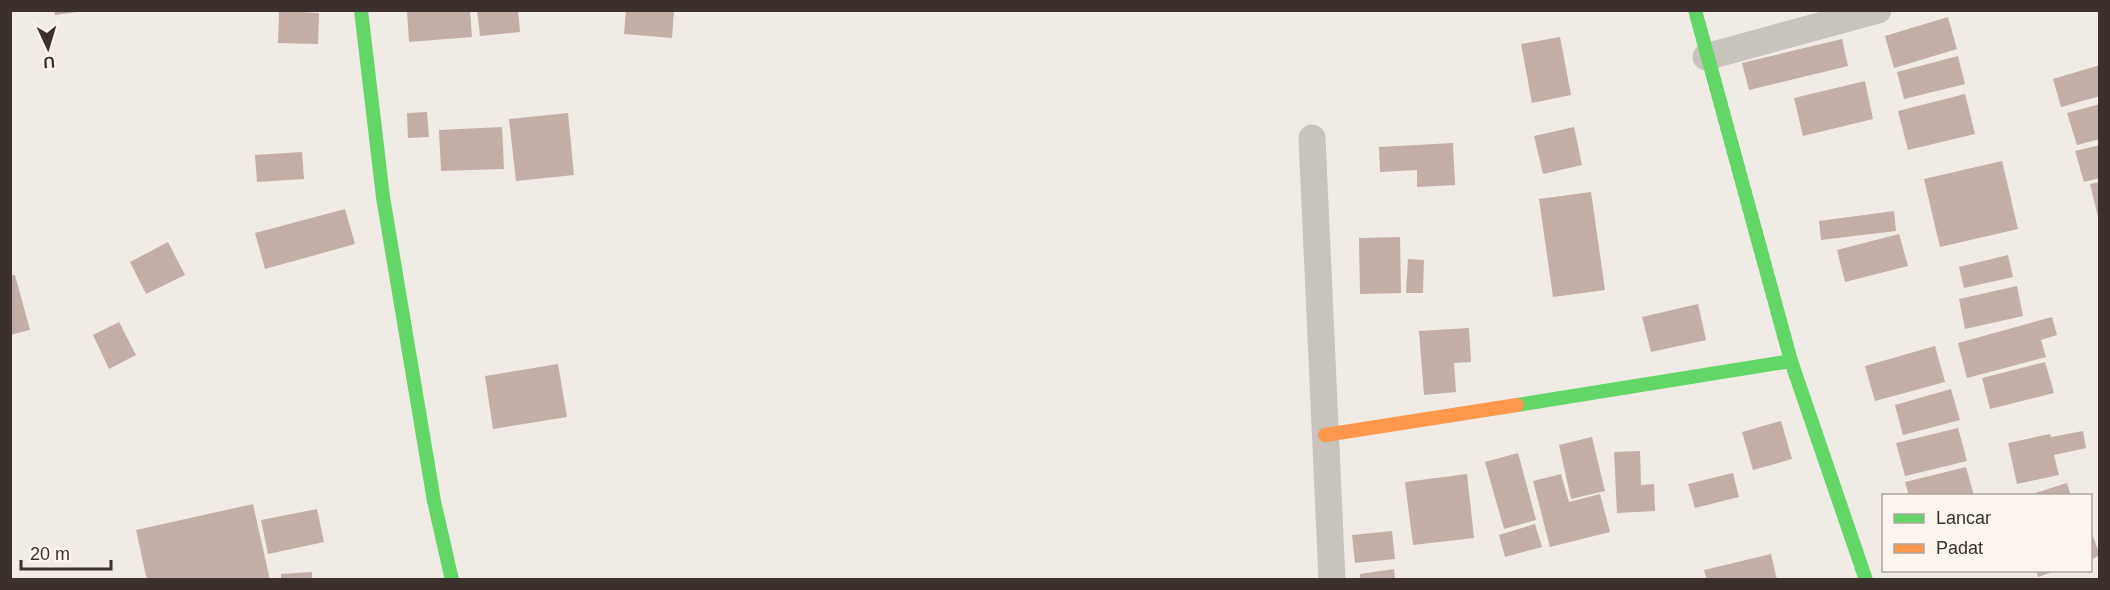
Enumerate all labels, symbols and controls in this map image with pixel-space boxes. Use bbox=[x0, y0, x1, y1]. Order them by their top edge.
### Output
north arrow bbox=[18, 18, 78, 78]
text: U bbox=[43, 54, 55, 71]
legend bbox=[1882, 494, 2092, 572]
text: Lancar bbox=[1936, 508, 1991, 528]
scale bar bbox=[21, 533, 111, 571]
text: Padat bbox=[1936, 538, 1983, 558]
text: 20 m bbox=[30, 544, 70, 564]

